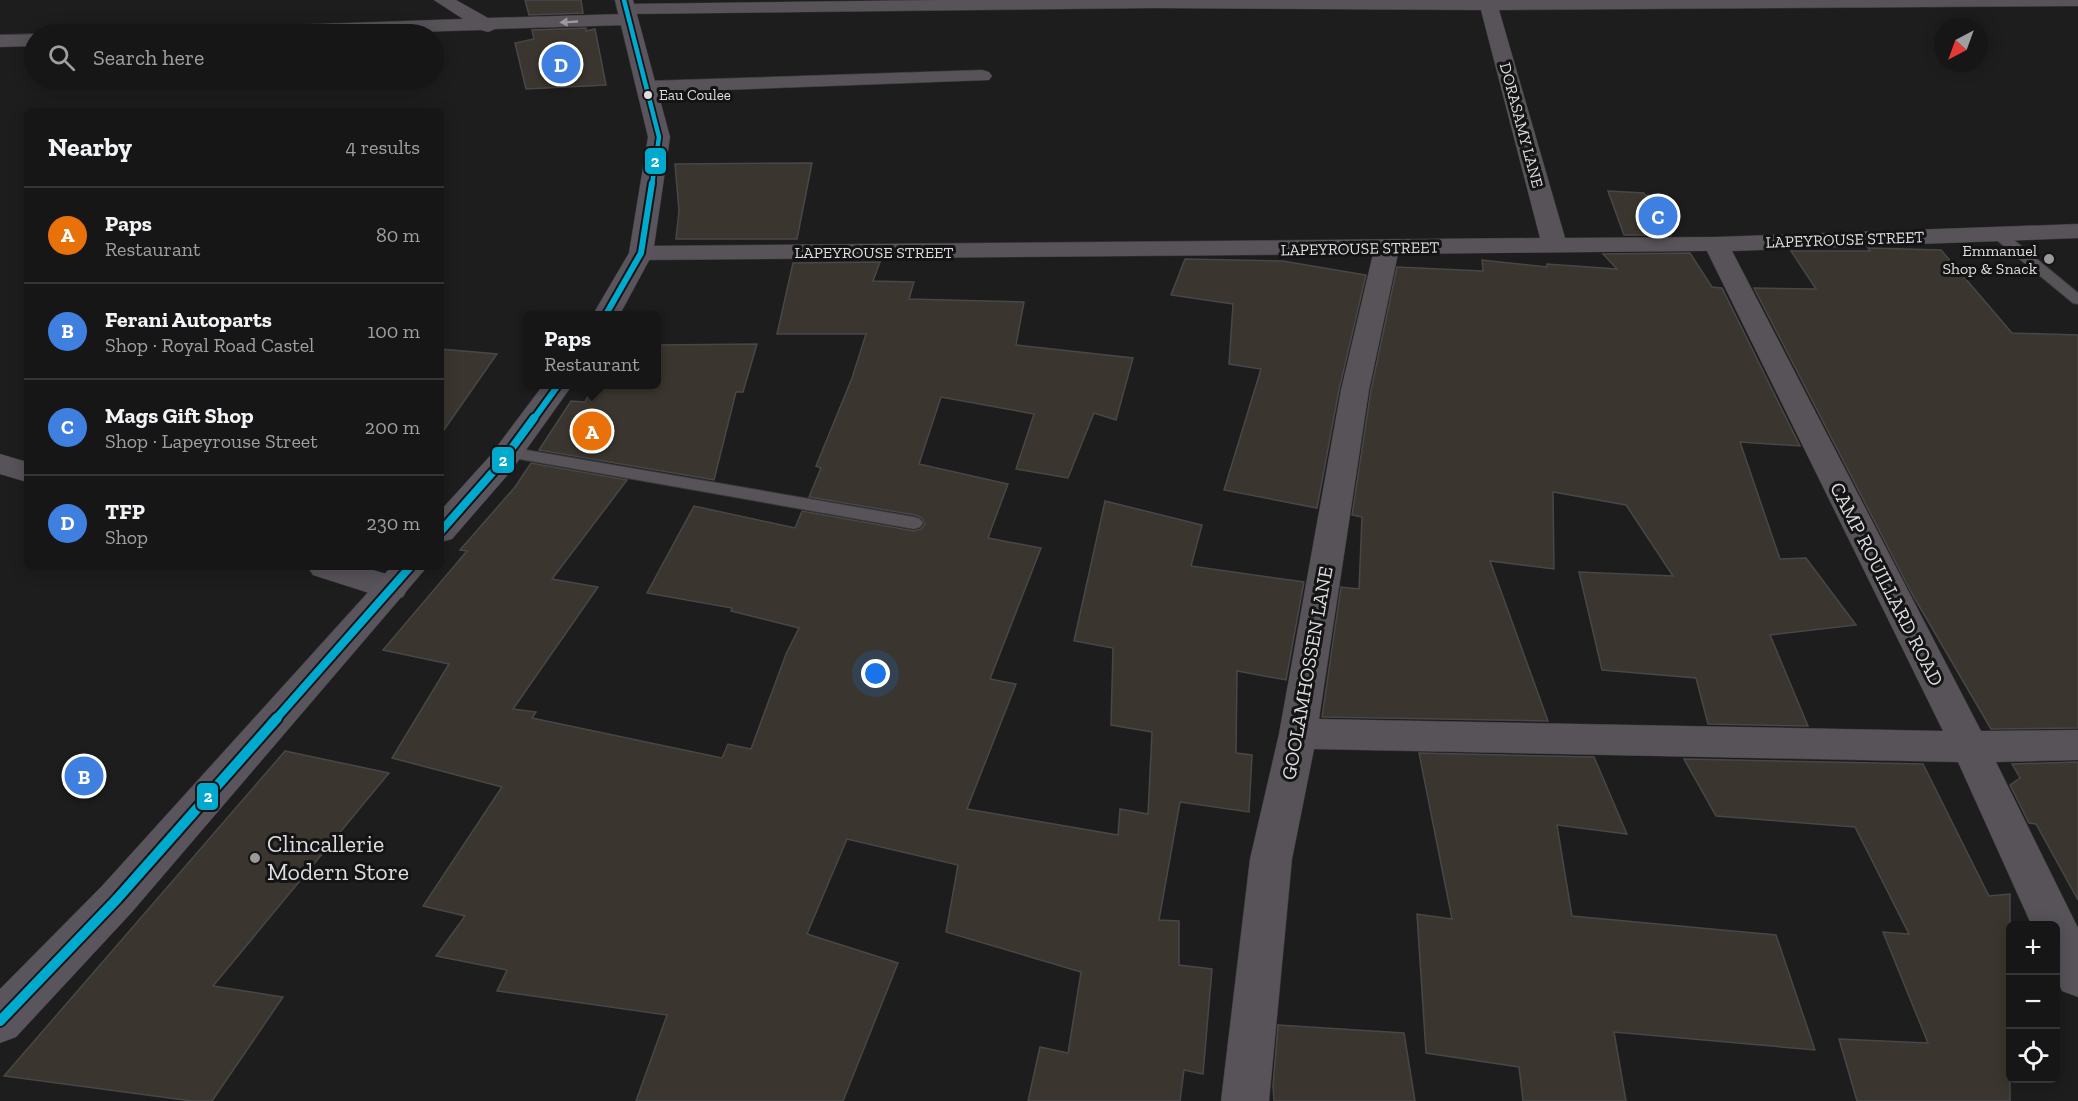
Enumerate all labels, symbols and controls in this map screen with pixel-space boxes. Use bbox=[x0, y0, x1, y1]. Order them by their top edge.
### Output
one-way arrow bbox=[559, 17, 578, 26]
north arrow bbox=[1934, 18, 1988, 72]
search box bbox=[24, 24, 444, 90]
icon: search bbox=[45, 41, 78, 74]
pin: D bbox=[542, 42, 580, 86]
text: Search here bbox=[93, 44, 204, 71]
street label: DORASAMY LANE bbox=[1496, 60, 1547, 190]
place label: Eau Coulee bbox=[659, 86, 731, 104]
marker: Eau Coulee bbox=[642, 89, 654, 101]
text: Nearby bbox=[48, 131, 132, 163]
text: 4 results bbox=[345, 135, 420, 159]
line badge: 2 bbox=[644, 147, 667, 175]
text: 2 bbox=[651, 152, 660, 171]
pin: C bbox=[1638, 194, 1678, 238]
text: Paps bbox=[105, 210, 152, 237]
text: A bbox=[61, 223, 74, 247]
text: 80 m bbox=[376, 223, 420, 247]
street label: LAPEYROUSE STREET bbox=[1765, 227, 1925, 252]
text: Restaurant bbox=[105, 237, 201, 261]
street label: LAPEYROUSE STREET bbox=[1280, 238, 1440, 259]
place label: Emmanuel Shop & Snack bbox=[1942, 241, 2038, 278]
street label: LAPEYROUSE STREET bbox=[795, 243, 953, 262]
marker: Emmanuel Shop & Snack bbox=[2042, 252, 2056, 266]
text: Ferani Autoparts bbox=[105, 306, 272, 333]
popup bbox=[523, 311, 661, 389]
text: B bbox=[61, 319, 74, 343]
text: 100 m bbox=[367, 319, 420, 343]
text: Paps bbox=[544, 325, 591, 352]
text: Shop · Royal Road Castel bbox=[105, 333, 314, 357]
text: Restaurant bbox=[544, 352, 640, 376]
text: Mags Gift Shop bbox=[105, 402, 254, 429]
pin: A bbox=[572, 408, 612, 454]
text: C bbox=[61, 415, 74, 439]
text: 200 m bbox=[365, 415, 420, 439]
text: Shop · Lapeyrouse Street bbox=[105, 429, 318, 453]
line badge: 2 bbox=[491, 446, 515, 474]
text: 2 bbox=[499, 451, 508, 470]
street label: CAMP ROUILLARD ROAD bbox=[1825, 478, 1949, 690]
text: TFP bbox=[105, 498, 145, 525]
text: D bbox=[61, 511, 74, 535]
text: 230 m bbox=[367, 511, 420, 535]
text: Shop bbox=[105, 525, 148, 549]
street label: GOOLAMHOSSEN LANE bbox=[1276, 564, 1338, 782]
your location bbox=[861, 659, 890, 688]
pin: B bbox=[64, 754, 104, 798]
line badge: 2 bbox=[196, 782, 219, 811]
text: 2 bbox=[204, 787, 213, 806]
place label: Clincallerie Modern Store bbox=[267, 829, 409, 886]
marker: Clincallerie Modern Store bbox=[248, 851, 262, 865]
map controls bbox=[2006, 921, 2060, 1083]
button: + bbox=[2006, 921, 2060, 975]
button: − bbox=[2006, 975, 2060, 1029]
button: locate bbox=[2006, 1029, 2060, 1083]

